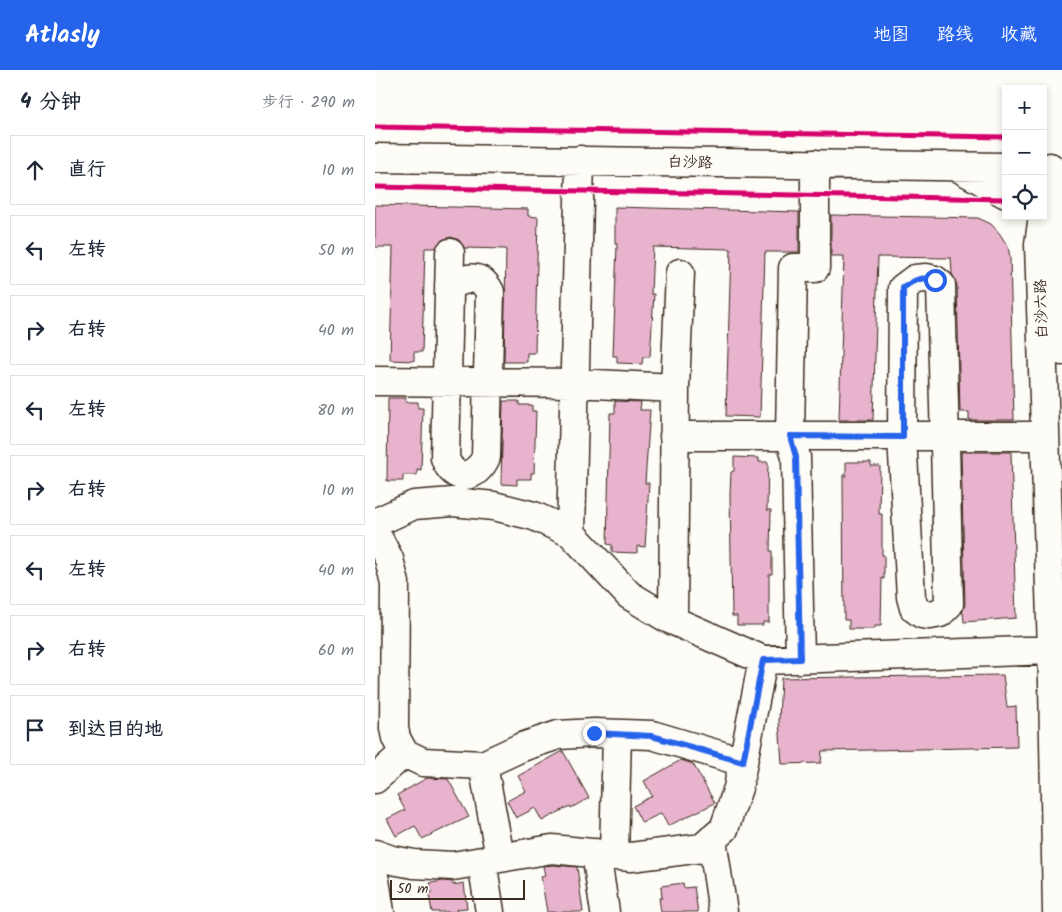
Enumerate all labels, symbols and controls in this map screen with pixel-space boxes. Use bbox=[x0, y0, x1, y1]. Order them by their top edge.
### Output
text: Atlasly bbox=[25, 16, 100, 55]
text: 地图 bbox=[873, 21, 909, 50]
text: 路线 bbox=[937, 21, 973, 50]
text: 收藏 bbox=[1001, 21, 1037, 50]
map controls bbox=[1002, 85, 1047, 220]
button: + bbox=[1002, 85, 1047, 130]
text: 4 分钟 bbox=[20, 86, 82, 119]
text: 步行 · 290 m bbox=[262, 90, 355, 115]
button: − bbox=[1002, 130, 1047, 175]
street label: 白沙路 bbox=[667, 151, 713, 175]
text: 直行 bbox=[68, 155, 106, 185]
icon: ahead bbox=[21, 156, 49, 184]
text: 10 m bbox=[322, 158, 354, 183]
button: locate bbox=[1002, 175, 1047, 220]
text: 左转 bbox=[68, 235, 106, 265]
icon: left bbox=[21, 236, 49, 264]
text: 50 m bbox=[318, 238, 354, 263]
route start bbox=[924, 269, 947, 292]
street label: 白沙六路 bbox=[1029, 279, 1055, 339]
text: 右转 bbox=[68, 315, 106, 345]
icon: right bbox=[21, 316, 49, 344]
text: 40 m bbox=[318, 318, 354, 343]
text: 左转 bbox=[68, 395, 106, 425]
icon: left bbox=[21, 396, 49, 424]
text: 80 m bbox=[317, 398, 354, 423]
text: 右转 bbox=[68, 475, 106, 505]
icon: right bbox=[21, 476, 49, 504]
text: 10 m bbox=[322, 478, 354, 503]
text: 左转 bbox=[68, 555, 106, 585]
icon: left bbox=[21, 556, 49, 584]
text: 40 m bbox=[318, 558, 354, 583]
text: 右转 bbox=[68, 635, 106, 665]
icon: right bbox=[21, 636, 49, 664]
text: 60 m bbox=[318, 638, 354, 663]
text: 到达目的地 bbox=[68, 715, 163, 745]
icon: arrive bbox=[21, 716, 49, 744]
route end bbox=[583, 722, 606, 745]
scale bar bbox=[390, 877, 525, 900]
text: 50 m bbox=[397, 878, 428, 900]

